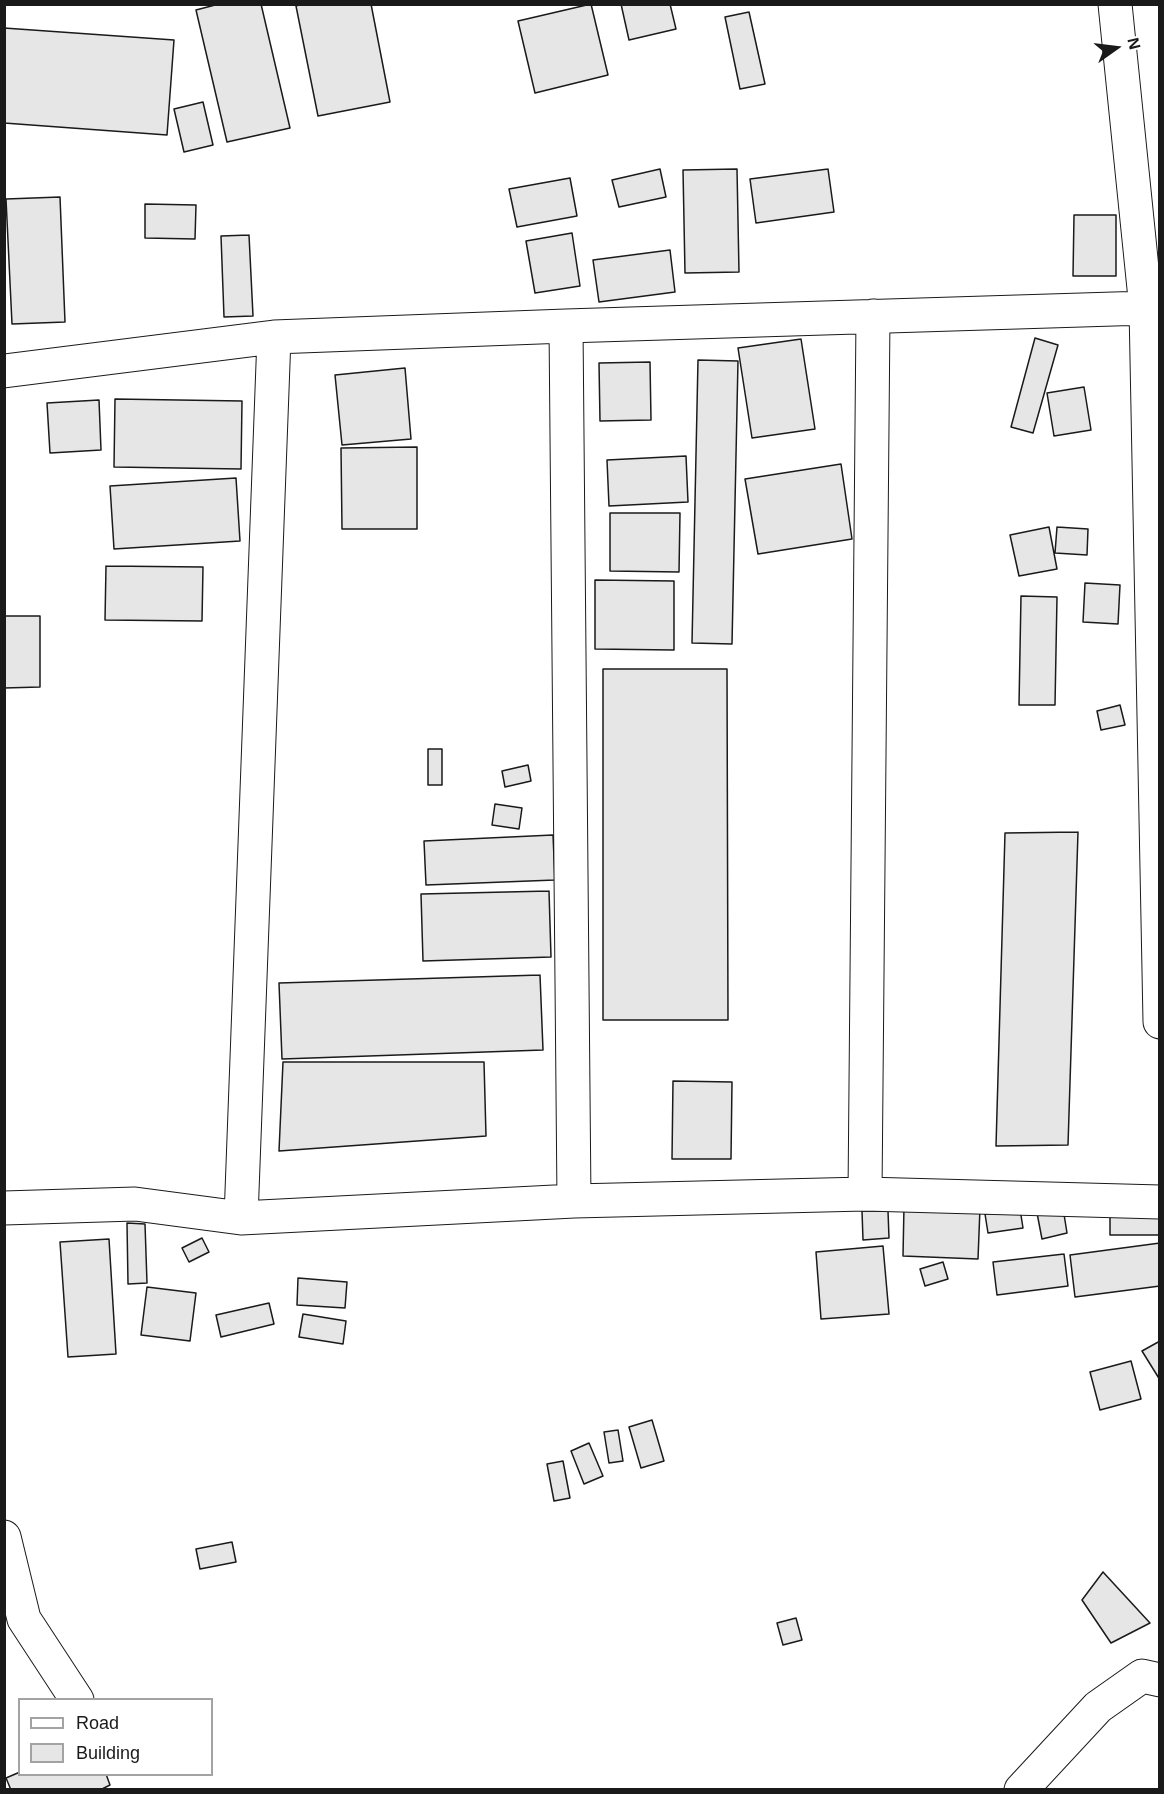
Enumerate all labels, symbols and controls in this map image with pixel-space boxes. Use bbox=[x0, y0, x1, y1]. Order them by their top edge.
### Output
north arrow bbox=[1086, 18, 1146, 78]
text: N bbox=[1124, 36, 1144, 51]
legend bbox=[18, 1698, 213, 1776]
text: Road bbox=[76, 1713, 119, 1733]
text: Building bbox=[76, 1743, 140, 1763]

